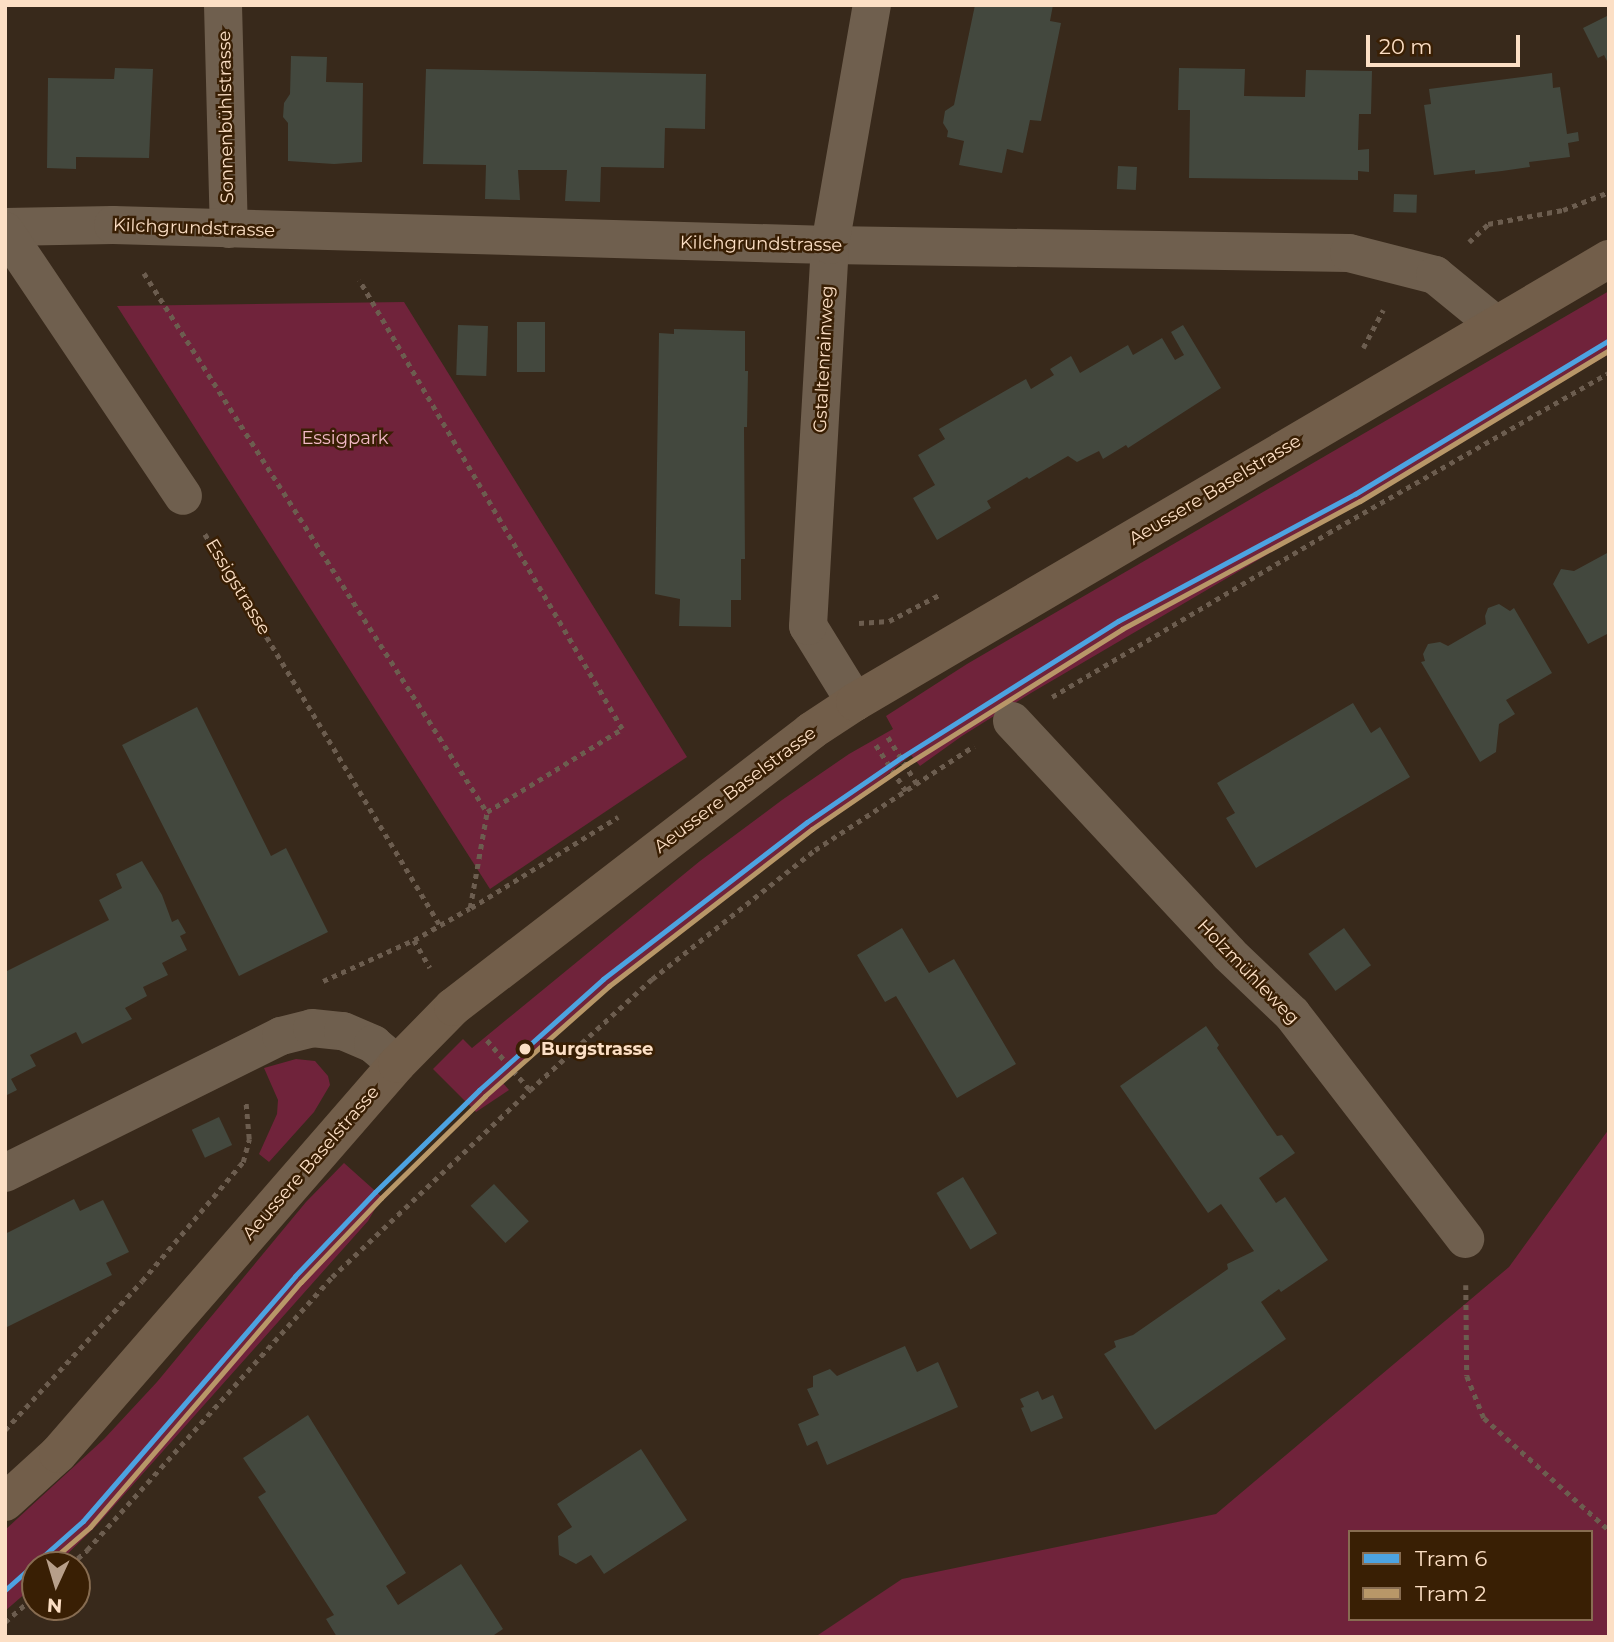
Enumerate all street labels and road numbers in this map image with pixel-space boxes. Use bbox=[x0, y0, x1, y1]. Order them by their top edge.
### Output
street label: Sonnenbühlstrasse bbox=[214, 30, 238, 204]
street label: Kilchgrundstrasse bbox=[113, 214, 275, 242]
street label: Kilchgrundstrasse bbox=[680, 232, 842, 256]
street label: Gstaltenrainweg bbox=[809, 285, 839, 433]
street label: Aeussere Baselstrasse bbox=[1125, 430, 1305, 550]
street label: Essigstrasse bbox=[201, 535, 275, 639]
street label: Aeussere Baselstrasse bbox=[650, 722, 820, 858]
street label: Holzmühleweg bbox=[1192, 915, 1304, 1029]
street label: Aeussere Baselstrasse bbox=[238, 1082, 384, 1244]

